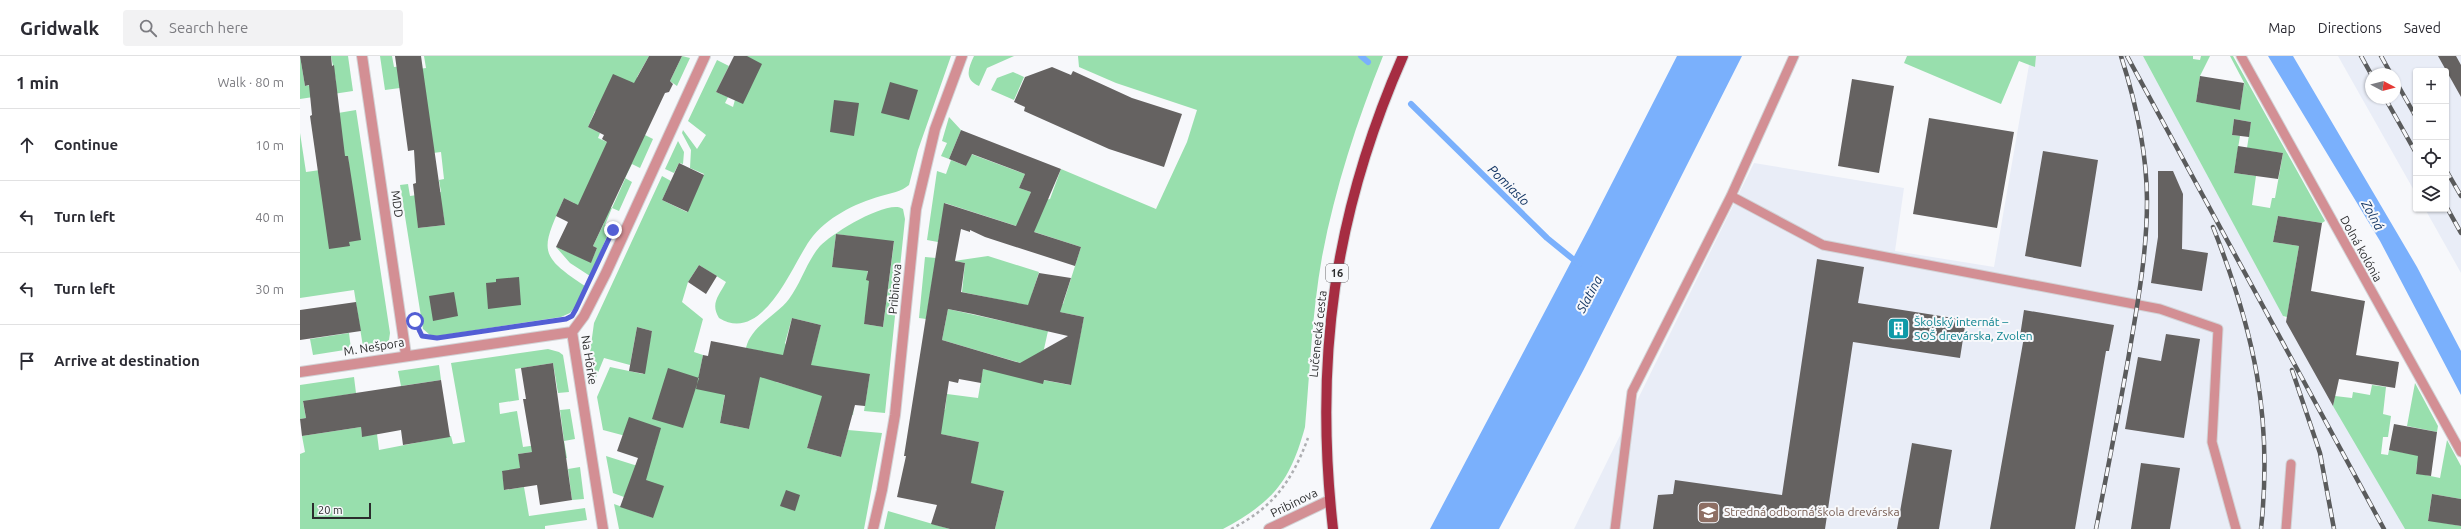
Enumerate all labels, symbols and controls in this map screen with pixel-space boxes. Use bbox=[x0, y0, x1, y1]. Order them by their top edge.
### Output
search box bbox=[123, 10, 403, 46]
text: Gridwalk bbox=[20, 17, 99, 39]
icon: search bbox=[137, 17, 159, 39]
text: Search here bbox=[169, 19, 248, 36]
text: Map bbox=[2268, 20, 2296, 36]
text: Directions bbox=[2318, 20, 2382, 36]
text: Saved bbox=[2404, 20, 2441, 36]
north arrow bbox=[2365, 68, 2401, 104]
map controls bbox=[2413, 68, 2449, 212]
button: + bbox=[2413, 68, 2449, 104]
text: 1 min bbox=[16, 73, 59, 92]
text: Walk · 80 m bbox=[218, 75, 284, 89]
button: − bbox=[2413, 104, 2449, 140]
icon: ahead bbox=[16, 134, 38, 156]
text: Continue bbox=[54, 136, 118, 153]
text: 10 m bbox=[255, 138, 284, 152]
button: locate bbox=[2413, 140, 2449, 176]
water label: Pomiaslo bbox=[1486, 162, 1532, 208]
button: layers bbox=[2413, 176, 2449, 212]
street label: MDD bbox=[389, 189, 406, 218]
water label: Zolná bbox=[2359, 197, 2387, 232]
icon: left bbox=[16, 206, 38, 228]
text: Turn left bbox=[54, 208, 115, 225]
text: 40 m bbox=[255, 210, 284, 224]
street label: Dolná kolónia bbox=[2338, 214, 2385, 284]
route end bbox=[604, 221, 622, 239]
street label: Pribinova bbox=[886, 263, 903, 315]
road number: 16 bbox=[1326, 264, 1348, 282]
water label: Slatina bbox=[1573, 273, 1605, 316]
icon: left bbox=[16, 278, 38, 300]
text: Turn left bbox=[54, 280, 115, 297]
text: 30 m bbox=[255, 282, 284, 296]
street label: Lučenecká cesta bbox=[1306, 290, 1329, 378]
route start bbox=[406, 312, 424, 330]
place label: Školský internát – SOŠ drevárska, Zvolen bbox=[1914, 315, 2033, 342]
building icon: Školský internát – SOŠ drevárska, Zvolen bbox=[1885, 316, 1911, 342]
street label: Na Hôrke bbox=[579, 334, 600, 386]
street label: M. Nešpora bbox=[343, 335, 405, 358]
icon: arrive bbox=[16, 350, 38, 372]
text: Arrive at destination bbox=[54, 352, 200, 369]
street label: Pribinova bbox=[1268, 486, 1319, 519]
school or university icon: Stredná odborná škola drevárska bbox=[1696, 499, 1722, 525]
scale bar bbox=[312, 501, 371, 520]
text: 20 m bbox=[318, 504, 342, 516]
place label: Stredná odborná škola drevárska bbox=[1724, 505, 1900, 518]

